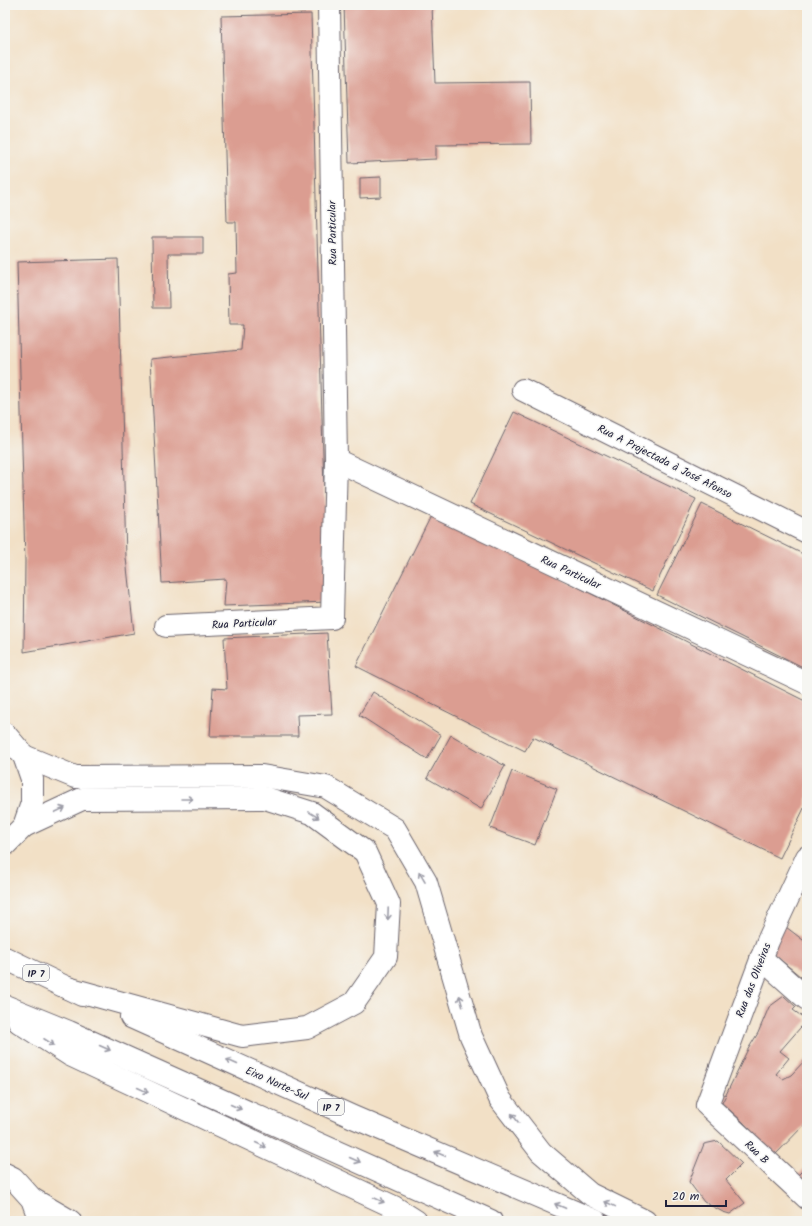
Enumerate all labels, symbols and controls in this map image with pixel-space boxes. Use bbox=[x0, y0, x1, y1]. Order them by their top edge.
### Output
street label: Rua Particular bbox=[323, 199, 343, 265]
street label: Rua A Projectada à José Afonso bbox=[594, 420, 735, 504]
street label: Rua Particular bbox=[537, 551, 605, 595]
street label: Rua Particular bbox=[211, 613, 278, 635]
one-way arrow bbox=[180, 795, 193, 803]
one-way arrow bbox=[53, 806, 65, 813]
one-way arrow bbox=[308, 812, 320, 820]
one-way arrow bbox=[418, 871, 426, 883]
one-way arrow bbox=[385, 907, 392, 920]
street label: Rua das Oliveiras bbox=[731, 940, 777, 1020]
road number: IP 7 bbox=[23, 965, 49, 981]
one-way arrow bbox=[456, 995, 464, 1008]
one-way arrow bbox=[43, 1038, 55, 1046]
one-way arrow bbox=[98, 1045, 110, 1052]
one-way arrow bbox=[226, 1058, 238, 1065]
street label: Eixo Norte-Sul bbox=[242, 1062, 311, 1106]
one-way arrow bbox=[137, 1087, 149, 1094]
road number: IP 7 bbox=[318, 1099, 344, 1115]
one-way arrow bbox=[230, 1104, 242, 1111]
one-way arrow bbox=[511, 1113, 519, 1124]
street label: Rua B bbox=[740, 1136, 773, 1169]
one-way arrow bbox=[254, 1142, 266, 1149]
one-way arrow bbox=[435, 1150, 447, 1158]
one-way arrow bbox=[348, 1157, 360, 1164]
scale bar bbox=[666, 1182, 726, 1208]
text: 20 m bbox=[672, 1187, 700, 1206]
one-way arrow bbox=[372, 1197, 384, 1204]
one-way arrow bbox=[605, 1200, 617, 1207]
one-way arrow bbox=[554, 1201, 566, 1209]

